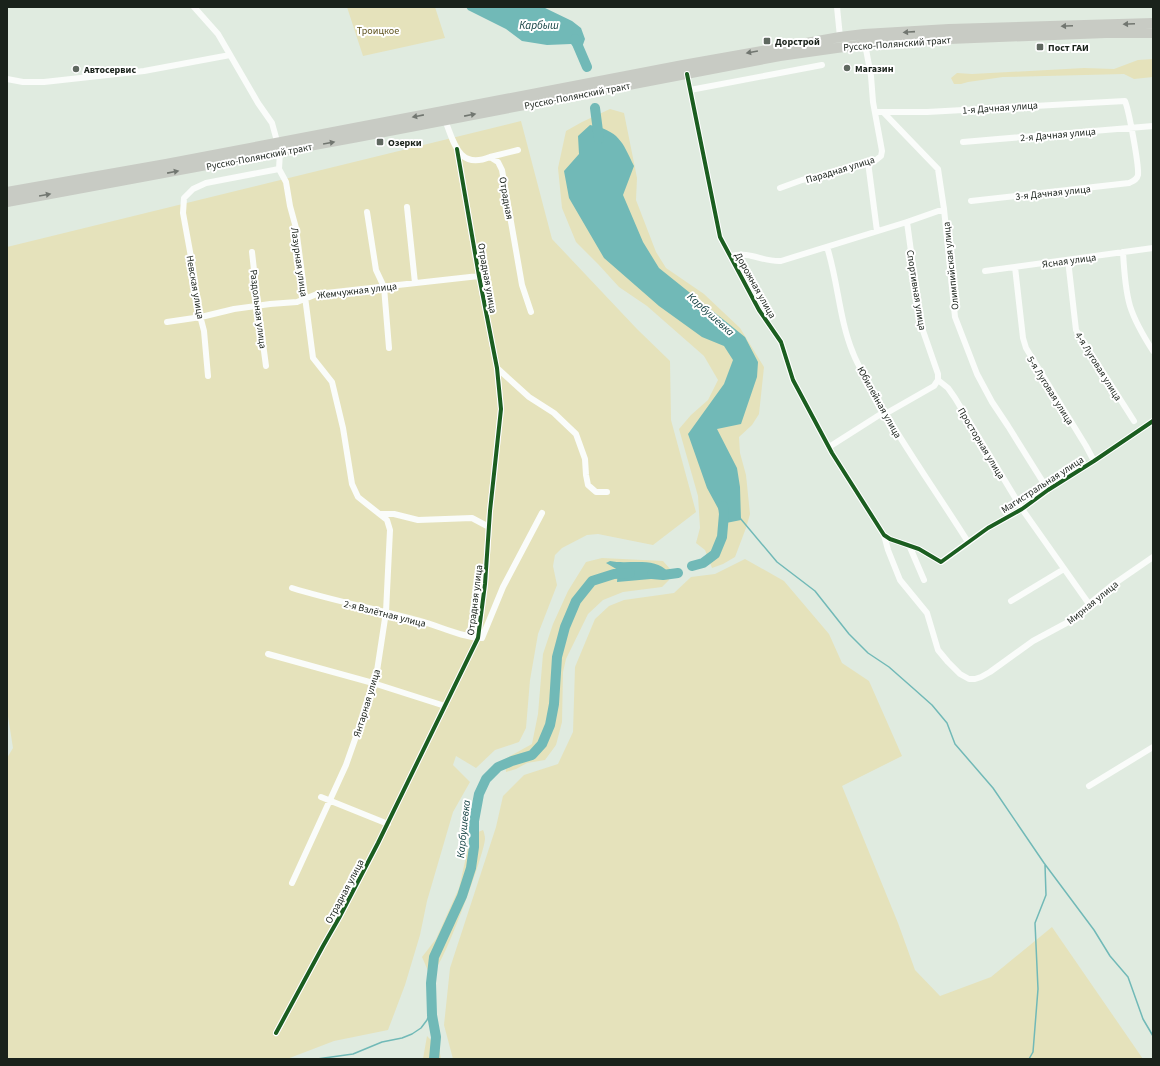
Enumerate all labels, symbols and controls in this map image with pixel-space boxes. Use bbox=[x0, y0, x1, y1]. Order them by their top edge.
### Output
water label: Карбыш bbox=[519, 18, 559, 33]
one-way arrow bbox=[1123, 20, 1135, 27]
one-way arrow bbox=[1060, 23, 1073, 29]
park label: Троицкое bbox=[357, 24, 399, 38]
one-way arrow bbox=[903, 28, 915, 35]
street label: Русско-Полянский тракт bbox=[843, 33, 952, 55]
place label: Дорстрой bbox=[775, 35, 820, 49]
marker: Дорстрой bbox=[762, 36, 772, 46]
place label: Пост ГАИ bbox=[1048, 41, 1089, 55]
marker: Пост ГАИ bbox=[1035, 42, 1045, 52]
one-way arrow bbox=[746, 50, 759, 56]
place label: Магазин bbox=[855, 62, 894, 76]
place label: Автосервис bbox=[83, 63, 136, 77]
marker: Магазин bbox=[842, 63, 852, 73]
marker: Автосервис bbox=[71, 64, 81, 74]
street label: Русско-Полянский тракт bbox=[523, 79, 632, 113]
street label: 1-я Дачная улица bbox=[962, 98, 1038, 118]
one-way arrow bbox=[464, 112, 476, 118]
one-way arrow bbox=[412, 113, 425, 119]
street label: 2-я Дачная улица bbox=[1020, 125, 1096, 145]
place label: Озерки bbox=[388, 136, 422, 150]
marker: Озерки bbox=[375, 137, 385, 147]
one-way arrow bbox=[322, 139, 335, 145]
street label: Русско-Полянский тракт bbox=[205, 140, 314, 174]
street label: Парадная улица bbox=[804, 153, 876, 187]
one-way arrow bbox=[167, 169, 179, 175]
street label: Отрадная bbox=[495, 176, 517, 220]
street label: 3-я Дачная улица bbox=[1015, 182, 1092, 204]
one-way arrow bbox=[39, 192, 51, 198]
street label: Олимпийская улица bbox=[939, 221, 963, 311]
street label: Лазурная улица bbox=[287, 226, 311, 298]
street label: Отрадная улица bbox=[474, 242, 500, 314]
street label: Спортивная улица bbox=[903, 249, 929, 331]
street label: Дорожная улица bbox=[731, 250, 779, 321]
street label: Ясная улица bbox=[1041, 250, 1097, 272]
street label: Невская улица bbox=[183, 254, 207, 320]
street label: Раздольная улица bbox=[246, 269, 270, 350]
street label: Жемчужная улица bbox=[317, 279, 398, 303]
water label: Карбушевка bbox=[684, 289, 737, 340]
street label: 4-я Луговая улица bbox=[1071, 329, 1125, 404]
street label: 5-я Луговая улица bbox=[1023, 353, 1077, 428]
street label: Юбилейная улица bbox=[854, 364, 905, 441]
street label: Просторная улица bbox=[954, 405, 1008, 482]
street label: Магистральная улица bbox=[999, 453, 1087, 517]
street label: Отрадная улица bbox=[464, 564, 486, 636]
street label: Мирная улица bbox=[1064, 578, 1121, 628]
street label: 2-я Взлётная улица bbox=[342, 597, 427, 631]
street label: Янтарная улица bbox=[350, 668, 384, 739]
water label: Карбушевка bbox=[453, 799, 474, 859]
street label: Отрадная улица bbox=[322, 857, 368, 926]

